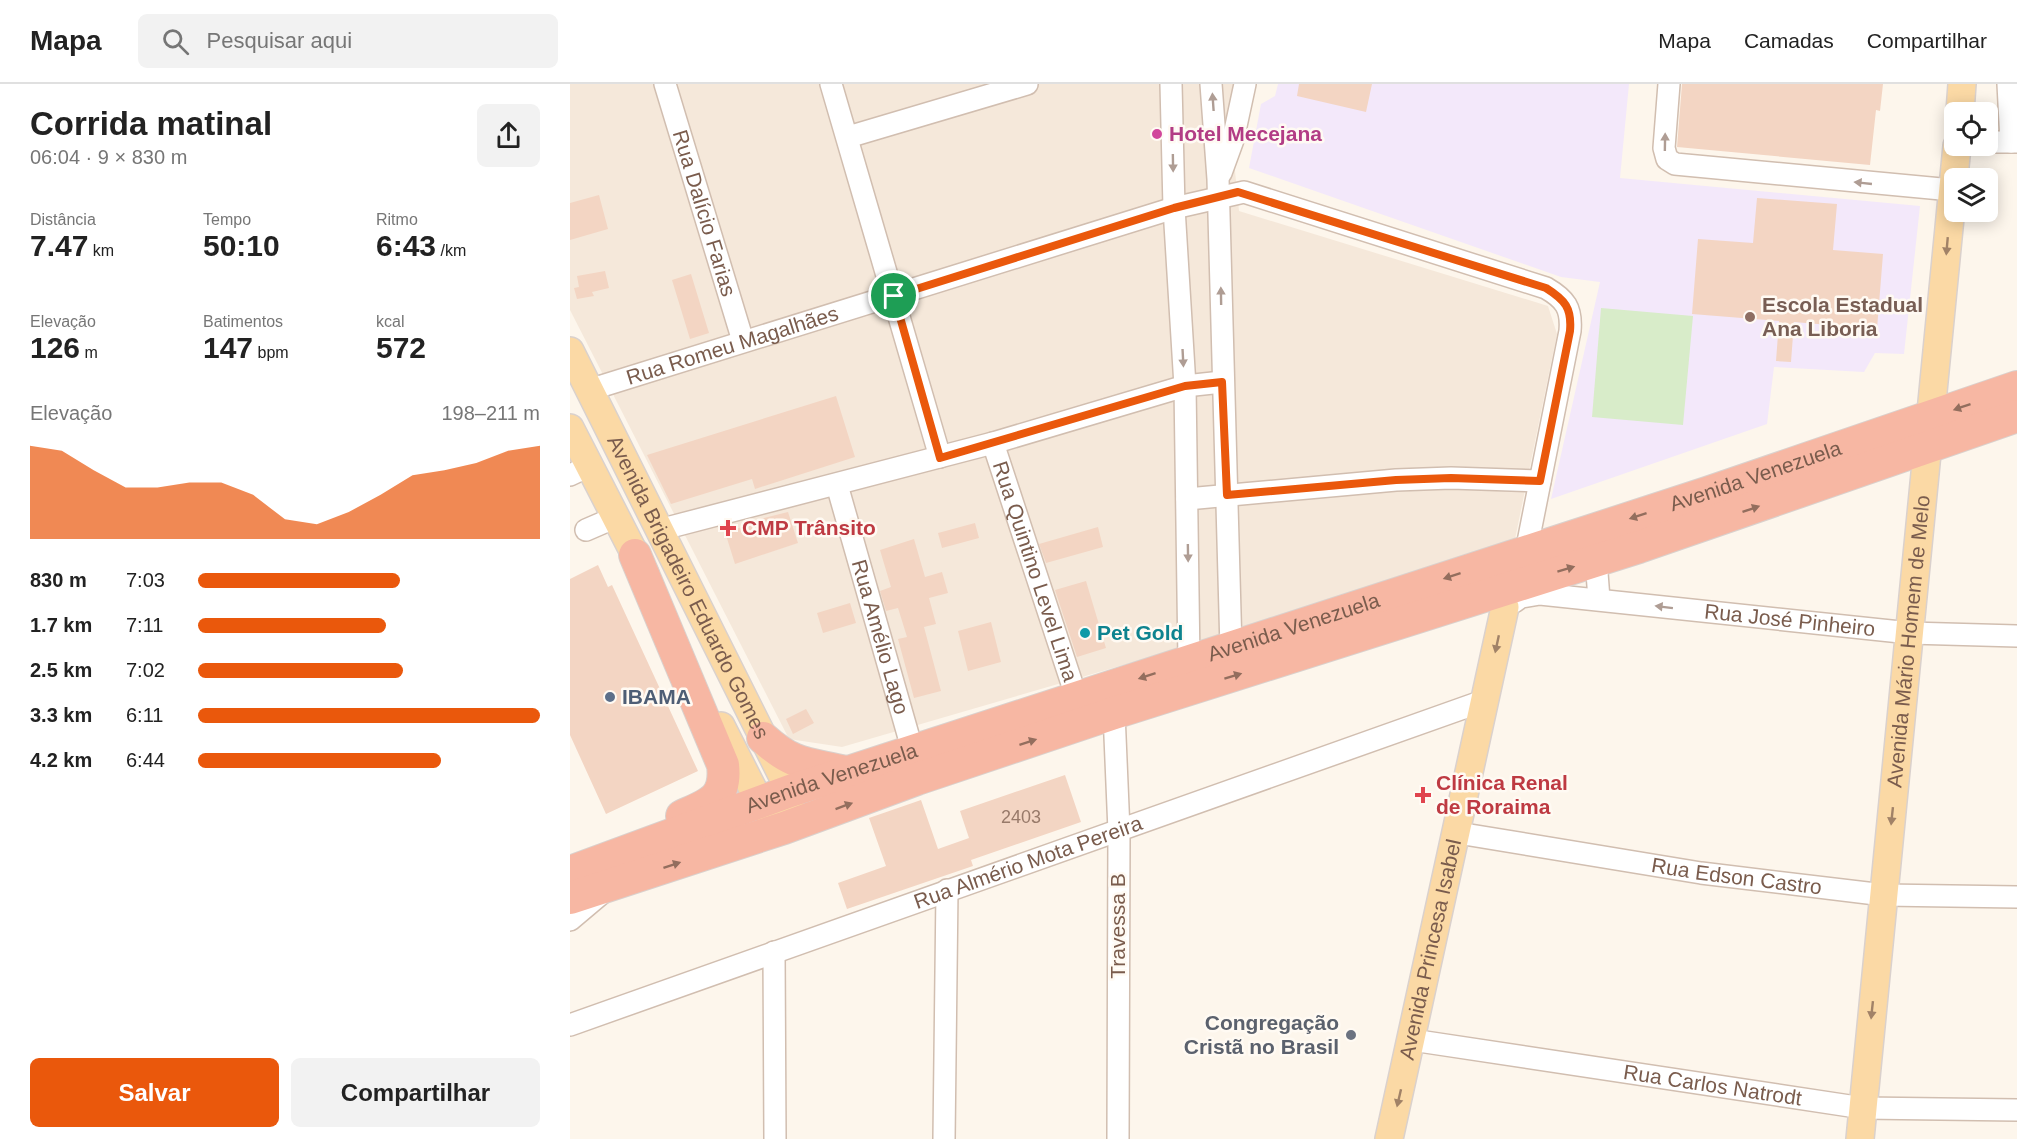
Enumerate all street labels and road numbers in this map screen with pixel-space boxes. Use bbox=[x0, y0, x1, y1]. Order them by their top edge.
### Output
street label: Rua Dalício Farias bbox=[669, 127, 741, 299]
street label: Rua Romeu Magalhães bbox=[623, 301, 841, 389]
street label: Avenida Brigadeiro Eduardo Gomes bbox=[603, 431, 774, 742]
street label: Avenida Venezuela bbox=[1667, 436, 1844, 515]
street label: Rua Quintino Level Lima bbox=[989, 458, 1082, 684]
street label: Avenida Mário Homem de Melo bbox=[1882, 494, 1934, 789]
street label: Rua Amélio Lago bbox=[848, 557, 914, 717]
street label: Avenida Venezuela bbox=[1205, 588, 1383, 666]
street label: Rua José Pinheiro bbox=[1703, 599, 1876, 640]
street label: Avenida Venezuela bbox=[742, 738, 921, 817]
street label: Rua Almério Mota Pereira bbox=[911, 811, 1145, 913]
street label: Avenida Princesa Isabel bbox=[1395, 837, 1465, 1062]
street label: Rua Edson Castro bbox=[1650, 853, 1823, 898]
street label: Travessa B bbox=[1106, 873, 1129, 979]
street label: Rua Carlos Natrodt bbox=[1622, 1060, 1803, 1110]

